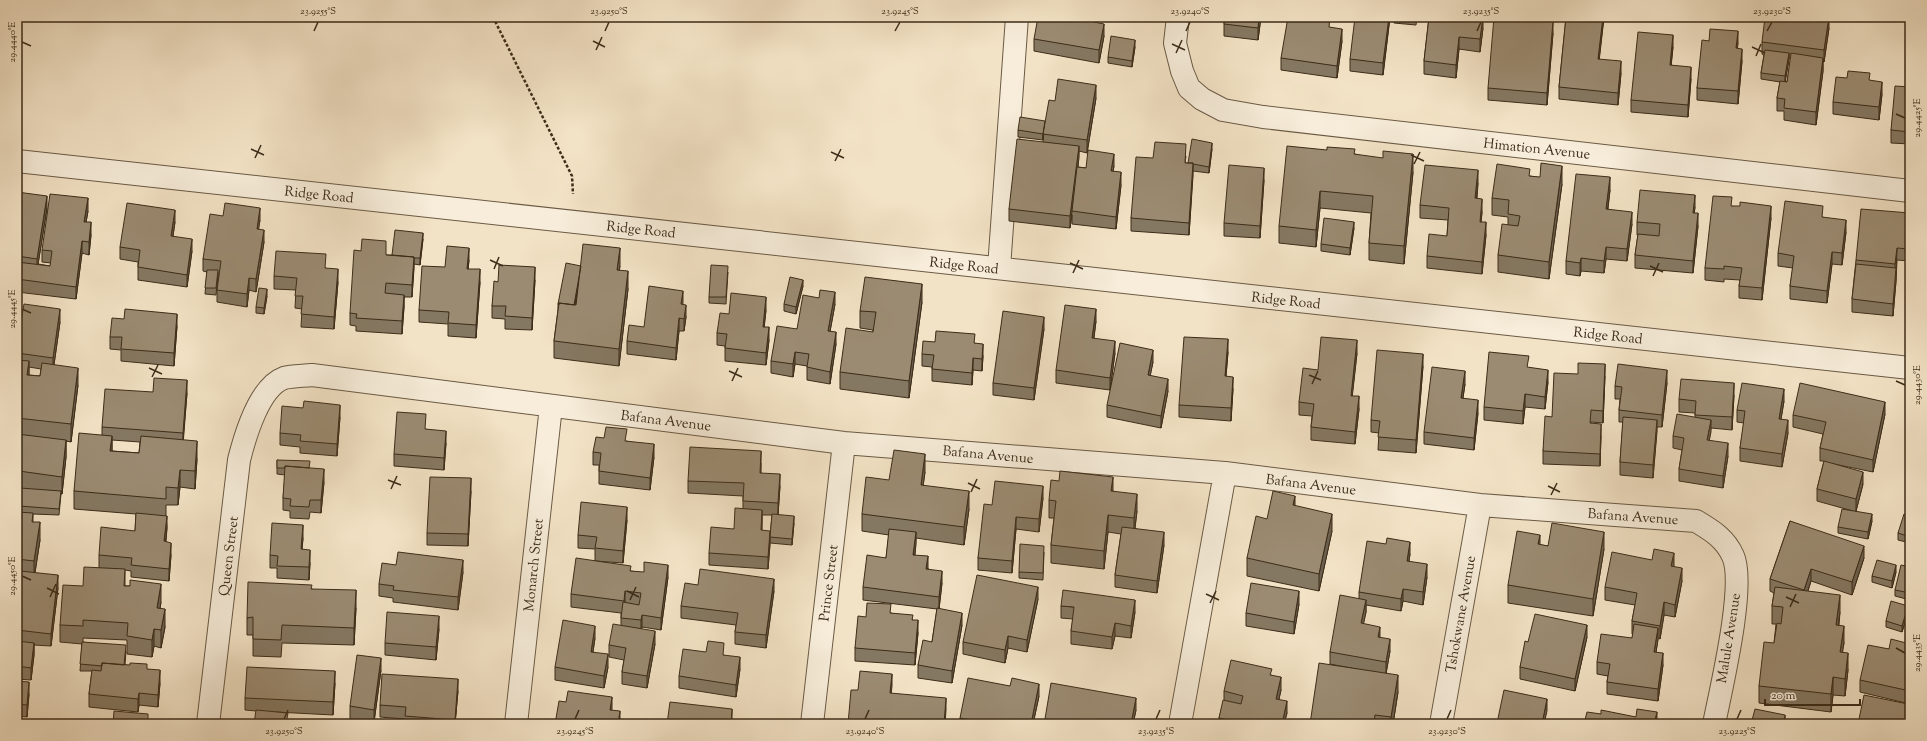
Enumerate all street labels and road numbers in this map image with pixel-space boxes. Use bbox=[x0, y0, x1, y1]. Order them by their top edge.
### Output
street label: Himation Avenue bbox=[1482, 134, 1591, 166]
street label: Ridge Road bbox=[283, 182, 354, 210]
street label: Ridge Road bbox=[605, 217, 676, 245]
street label: Ridge Road bbox=[928, 253, 999, 281]
street label: Ridge Road bbox=[1250, 288, 1321, 316]
street label: Ridge Road bbox=[1572, 323, 1643, 351]
street label: Bafana Avenue bbox=[619, 407, 712, 437]
street label: Bafana Avenue bbox=[942, 442, 1034, 470]
street label: Bafana Avenue bbox=[1264, 471, 1357, 501]
street label: Bafana Avenue bbox=[1587, 505, 1679, 531]
street label: Queen Street bbox=[215, 515, 245, 597]
street label: Monarch Street bbox=[520, 517, 550, 613]
street label: Prince Street bbox=[815, 544, 845, 623]
street label: Tshokwane Avenue bbox=[1442, 554, 1482, 674]
street label: Malule Avenue bbox=[1713, 592, 1747, 685]

